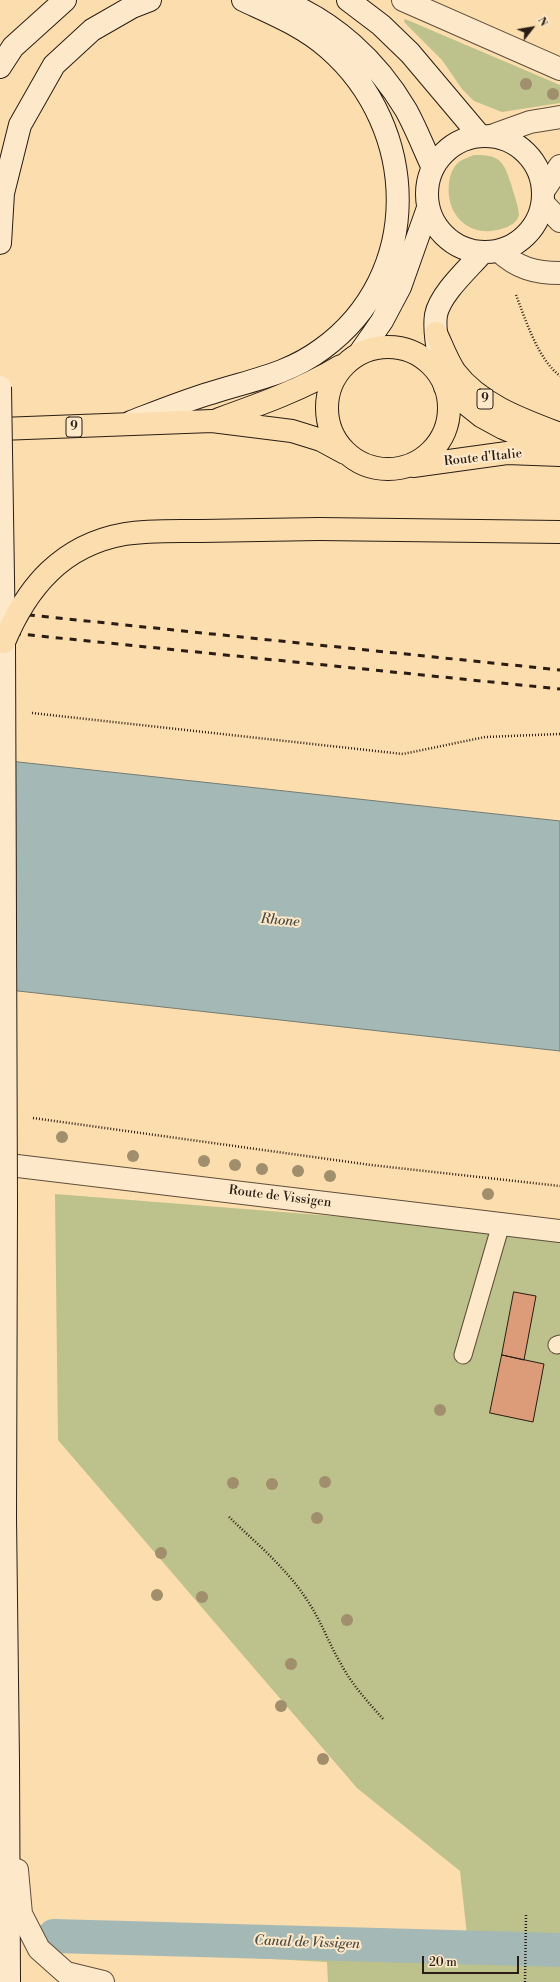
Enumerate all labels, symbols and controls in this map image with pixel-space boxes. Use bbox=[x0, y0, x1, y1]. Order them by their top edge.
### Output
north arrow bbox=[512, 8, 552, 48]
text: N bbox=[534, 14, 551, 29]
road number: 9 bbox=[477, 389, 493, 409]
road number: 9 bbox=[66, 417, 82, 437]
street label: Route d'Italie bbox=[443, 446, 523, 470]
water label: Rhone bbox=[260, 911, 300, 931]
street label: Route de Vissigen bbox=[228, 1183, 332, 1211]
water label: Canal de Vissigen bbox=[254, 1933, 360, 1953]
scale bar bbox=[424, 1948, 521, 1974]
text: 20 m bbox=[429, 1955, 457, 1970]

